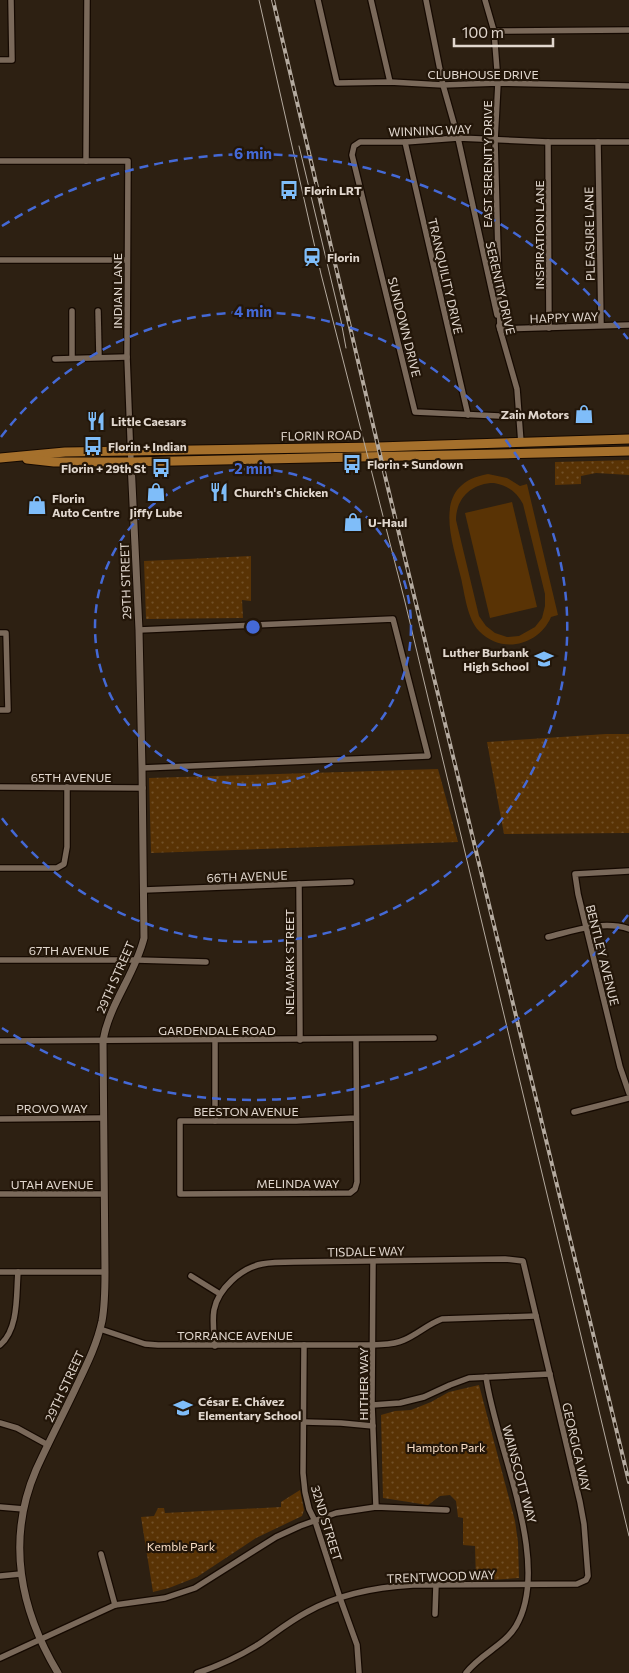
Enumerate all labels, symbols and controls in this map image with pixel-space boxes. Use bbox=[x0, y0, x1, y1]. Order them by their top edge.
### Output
scale bar bbox=[454, 15, 553, 47]
text: 100 m bbox=[462, 23, 504, 41]
street label: CLUBHOUSE DRIVE bbox=[427, 67, 539, 81]
street label: EAST SERENITY DRIVE bbox=[480, 100, 494, 228]
street label: WINNING WAY bbox=[388, 122, 472, 138]
text: 6 min bbox=[234, 144, 272, 162]
bus stop icon: Florin LRT bbox=[278, 179, 300, 201]
street label: INSPIRATION LANE bbox=[532, 180, 546, 290]
place label: Florin LRT bbox=[304, 183, 362, 197]
street label: PLEASURE LANE bbox=[581, 187, 597, 281]
street label: TRANQUILITY DRIVE bbox=[426, 217, 466, 335]
street label: SERENITY DRIVE bbox=[483, 240, 519, 336]
station icon: Florin bbox=[301, 246, 323, 268]
place label: Florin bbox=[327, 250, 360, 264]
street label: INDIAN LANE bbox=[110, 253, 124, 329]
street label: SUNDOWN DRIVE bbox=[386, 276, 424, 378]
text: 4 min bbox=[234, 302, 272, 320]
street label: HAPPY WAY bbox=[529, 309, 599, 325]
shop icon: Zain Motors bbox=[573, 403, 595, 425]
place label: Zain Motors bbox=[501, 407, 569, 421]
restaurant icon: Little Caesars bbox=[85, 410, 107, 432]
place label: Little Caesars bbox=[111, 414, 187, 428]
street label: FLORIN ROAD bbox=[281, 427, 362, 443]
bus stop icon: Florin + Indian bbox=[82, 435, 104, 457]
place label: Florin + Indian bbox=[108, 439, 187, 453]
bus stop icon: Florin + Sundown bbox=[341, 453, 363, 475]
bus stop icon: Florin + 29th St bbox=[150, 457, 172, 479]
place label: Florin + Sundown bbox=[367, 457, 463, 471]
text: 2 min bbox=[234, 459, 272, 477]
place label: Florin + 29th St bbox=[61, 461, 146, 475]
shop icon: Jiffy Lube bbox=[145, 481, 167, 503]
restaurant icon: Church's Chicken bbox=[208, 481, 230, 503]
place label: Church's Chicken bbox=[234, 485, 328, 499]
place label: Florin Auto Centre bbox=[52, 491, 119, 519]
shop icon: Florin Auto Centre bbox=[26, 494, 48, 516]
place label: Jiffy Lube bbox=[130, 505, 182, 520]
shop icon: U-Haul bbox=[342, 511, 364, 533]
place label: U-Haul bbox=[368, 515, 407, 529]
street label: 29TH STREET bbox=[117, 542, 133, 620]
centre of rings bbox=[244, 618, 262, 636]
place label: Luther Burbank High School bbox=[443, 645, 529, 673]
school or university icon: Luther Burbank High School bbox=[533, 648, 555, 670]
street label: 65TH AVENUE bbox=[31, 770, 111, 784]
street label: 66TH AVENUE bbox=[206, 868, 288, 884]
street label: BENTLEY AVENUE bbox=[584, 903, 622, 1007]
street label: NELMARK STREET bbox=[282, 909, 296, 1015]
street label: 29TH STREET bbox=[93, 939, 137, 1015]
street label: 67TH AVENUE bbox=[29, 943, 109, 957]
street label: GARDENDALE ROAD bbox=[158, 1023, 276, 1037]
street label: PROVO WAY bbox=[16, 1101, 88, 1115]
street label: BEESTON AVENUE bbox=[193, 1104, 299, 1118]
street label: MELINDA WAY bbox=[256, 1176, 340, 1190]
street label: UTAH AVENUE bbox=[11, 1177, 93, 1191]
street label: TISDALE WAY bbox=[327, 1243, 405, 1259]
street label: TORRANCE AVENUE bbox=[177, 1328, 293, 1342]
street label: HITHER WAY bbox=[356, 1347, 370, 1420]
street label: 29TH STREET bbox=[41, 1348, 87, 1424]
place label: César E. Chávez Elementary School bbox=[198, 1394, 301, 1422]
school or university icon: César E. Chávez Elementary School bbox=[172, 1397, 194, 1419]
street label: GEORGICA WAY bbox=[560, 1401, 594, 1493]
street label: WAINSCOTT WAY bbox=[500, 1423, 540, 1525]
park label: Hampton Park bbox=[406, 1440, 486, 1454]
street label: 32ND STREET bbox=[309, 1484, 345, 1563]
park label: Kemble Park bbox=[147, 1539, 216, 1553]
street label: TRENTWOOD WAY bbox=[386, 1567, 496, 1585]

